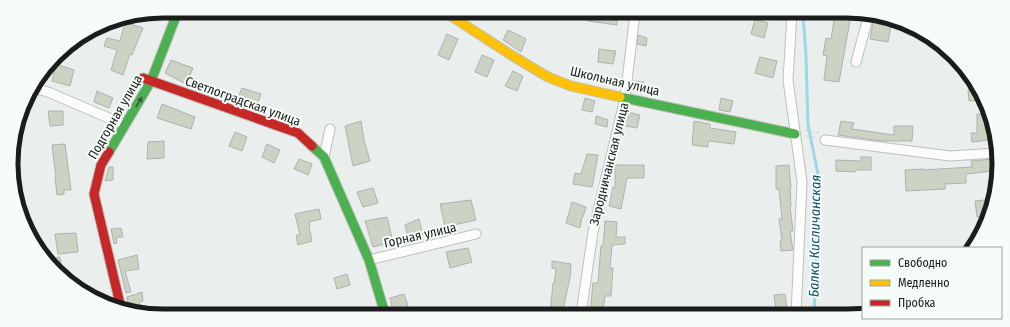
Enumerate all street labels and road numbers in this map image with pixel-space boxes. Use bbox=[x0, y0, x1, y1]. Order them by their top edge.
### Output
street label: Школьная улица bbox=[569, 63, 661, 99]
street label: Подгорная улица bbox=[85, 72, 145, 162]
street label: Светлоградская улица bbox=[183, 73, 303, 129]
street label: Зародничанская улица bbox=[586, 101, 632, 227]
street label: Горная улица bbox=[382, 219, 458, 251]

